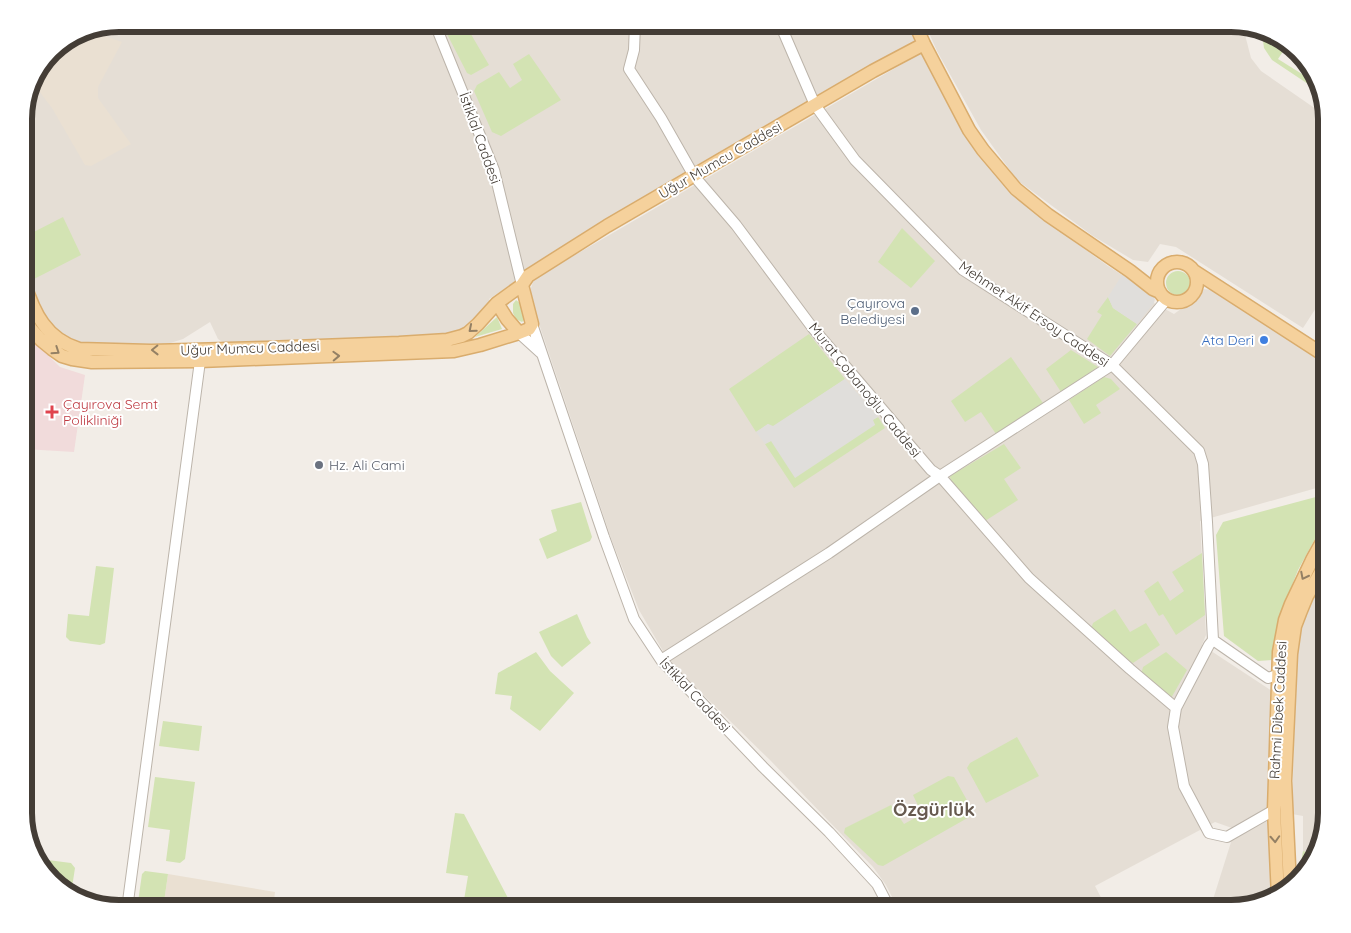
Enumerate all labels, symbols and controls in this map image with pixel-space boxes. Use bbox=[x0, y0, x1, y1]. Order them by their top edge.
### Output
street label: İstiklal Caddesi bbox=[455, 90, 505, 186]
street label: Uğur Mumcu Caddesi bbox=[655, 117, 785, 203]
street label: Mehmet Akif Ersoy Caddesi bbox=[955, 257, 1113, 371]
place label: Çayırova Belediyesi bbox=[840, 294, 905, 328]
marker: Çayırova Belediyesi bbox=[909, 305, 921, 317]
street label: Murat Çobanoğlu Caddesi bbox=[805, 319, 925, 461]
one-way arrow bbox=[469, 323, 478, 331]
place label: Ata Deri bbox=[1201, 331, 1254, 349]
marker: Ata Deri bbox=[1258, 334, 1270, 346]
street label: Uğur Mumcu Caddesi bbox=[180, 337, 320, 359]
one-way arrow bbox=[50, 345, 60, 354]
one-way arrow bbox=[151, 345, 159, 356]
one-way arrow bbox=[333, 350, 341, 361]
place label: Çayırova Semt Polikliniği bbox=[63, 395, 158, 429]
marker: Çayırova Semt Polikliniği bbox=[45, 405, 59, 419]
place label: Hz. Ali Cami bbox=[329, 456, 405, 474]
marker: Hz. Ali Cami bbox=[313, 459, 325, 471]
one-way arrow bbox=[1300, 571, 1310, 580]
street label: Rahmi Dibek Caddesi bbox=[1265, 640, 1291, 780]
street label: İstiklal Caddesi bbox=[656, 654, 734, 736]
district label: Özgürlük bbox=[893, 797, 975, 821]
one-way arrow bbox=[1270, 835, 1281, 843]

